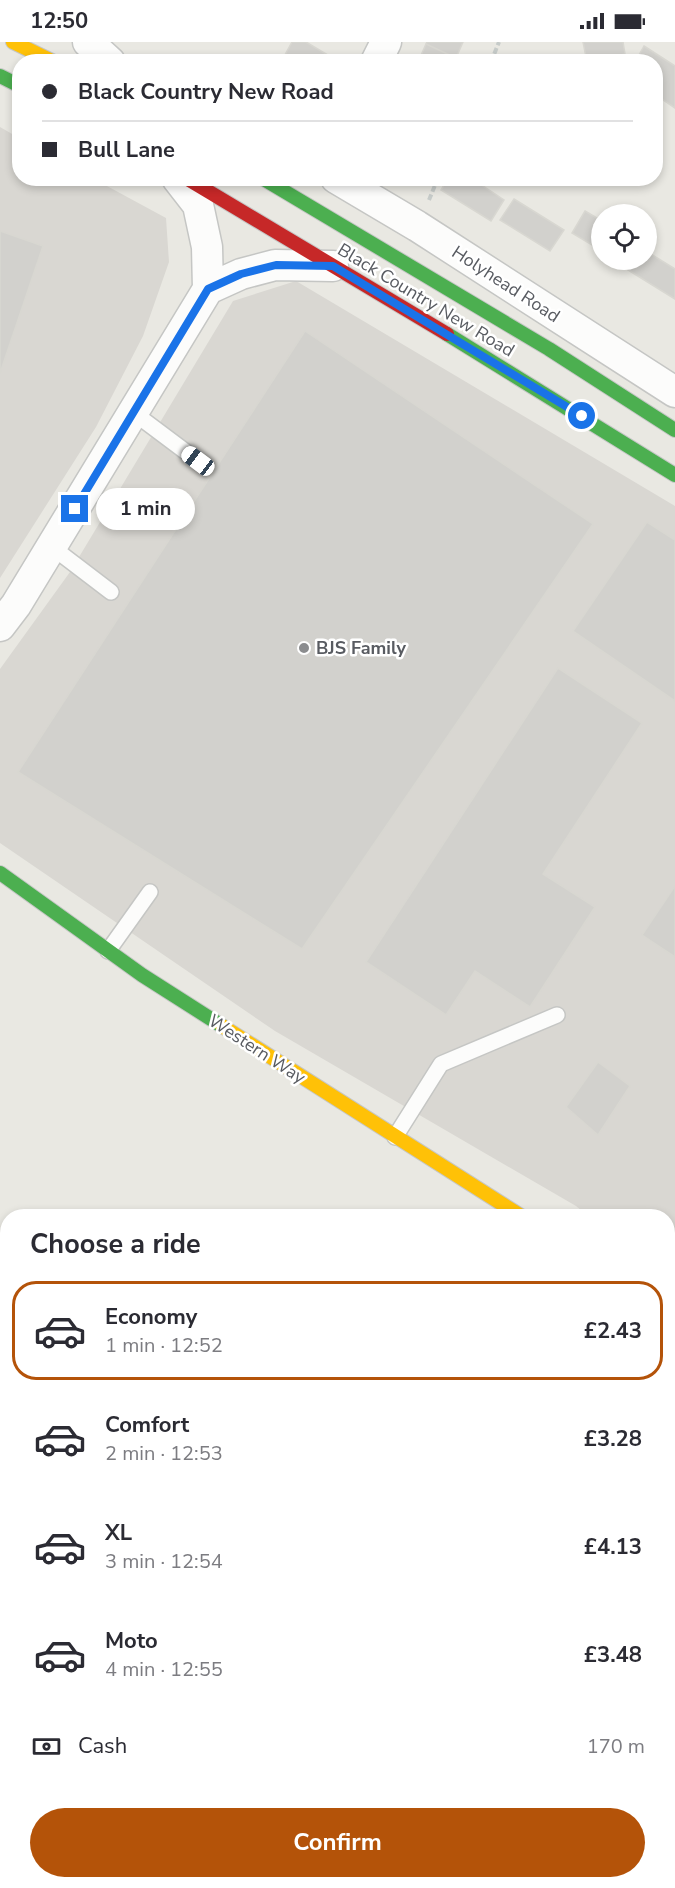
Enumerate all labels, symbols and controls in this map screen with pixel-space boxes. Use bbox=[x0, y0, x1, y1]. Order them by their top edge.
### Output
text: 12:50 bbox=[30, 6, 88, 36]
text: Black Country New Road bbox=[78, 77, 334, 107]
text: Bull Lane bbox=[78, 135, 175, 165]
map controls bbox=[591, 204, 657, 270]
button: locate bbox=[591, 204, 657, 270]
street label: Black Country New Road bbox=[333, 238, 519, 362]
street label: Holyhead Road bbox=[447, 240, 565, 328]
route start bbox=[568, 402, 595, 429]
car bbox=[178, 443, 218, 479]
callout: 1 min bbox=[96, 488, 195, 530]
route end bbox=[61, 495, 88, 522]
text: 1 min bbox=[120, 495, 171, 522]
place label: BJS Family bbox=[316, 636, 406, 660]
marker: BJS Family bbox=[297, 641, 311, 655]
street label: Western Way bbox=[204, 1009, 311, 1090]
text: Choose a ride bbox=[30, 1226, 201, 1263]
text: Economy bbox=[105, 1302, 197, 1332]
icon: car bbox=[33, 1304, 87, 1358]
text: £2.43 bbox=[584, 1316, 642, 1346]
text: 1 min · 12:52 bbox=[105, 1332, 223, 1359]
text: Comfort bbox=[105, 1410, 189, 1440]
icon: car bbox=[33, 1412, 87, 1466]
text: £3.28 bbox=[584, 1424, 642, 1454]
text: 2 min · 12:53 bbox=[105, 1440, 223, 1467]
text: XL bbox=[105, 1518, 132, 1548]
icon: car bbox=[33, 1520, 87, 1574]
text: £4.13 bbox=[584, 1532, 642, 1562]
text: 3 min · 12:54 bbox=[105, 1548, 223, 1575]
text: Moto bbox=[105, 1626, 158, 1656]
icon: car bbox=[33, 1628, 87, 1682]
text: £3.48 bbox=[584, 1640, 642, 1670]
text: 4 min · 12:55 bbox=[105, 1656, 223, 1683]
icon: cash bbox=[30, 1730, 63, 1763]
text: Cash bbox=[78, 1731, 127, 1761]
text: 170 m bbox=[587, 1733, 645, 1760]
button: Confirm bbox=[30, 1808, 645, 1877]

